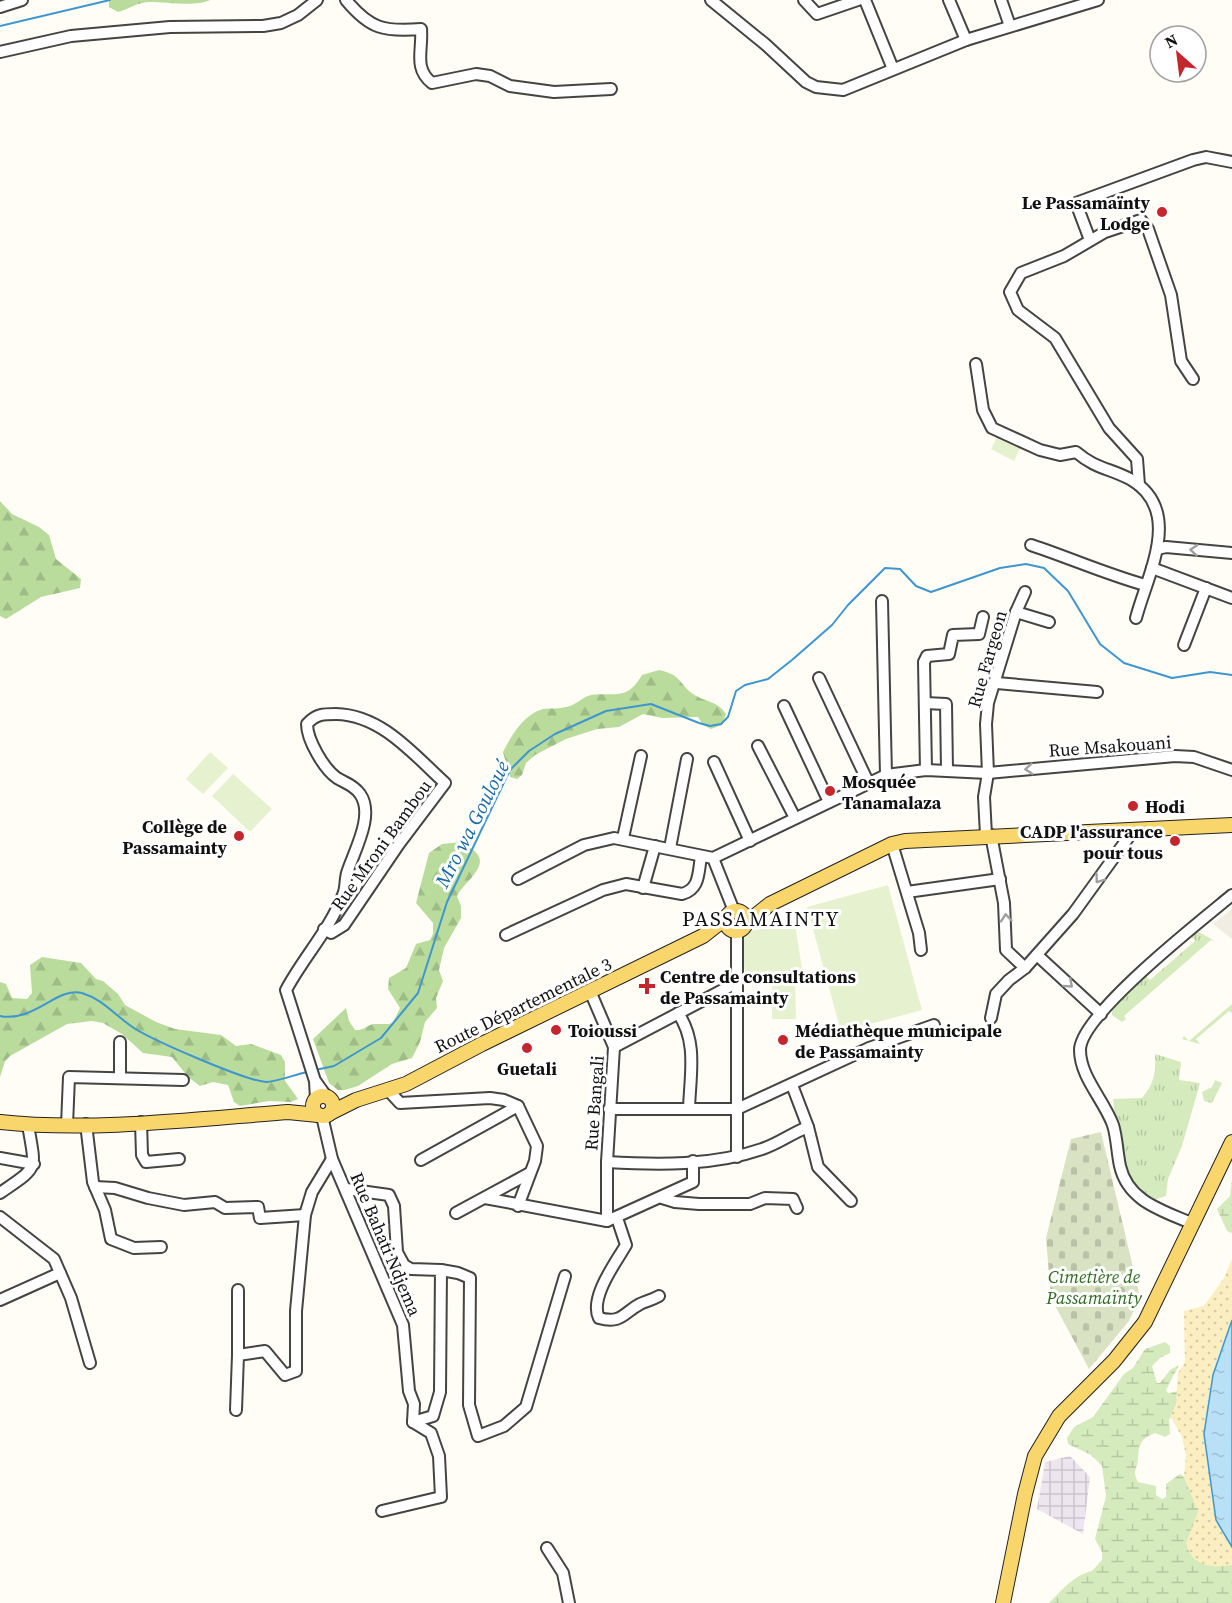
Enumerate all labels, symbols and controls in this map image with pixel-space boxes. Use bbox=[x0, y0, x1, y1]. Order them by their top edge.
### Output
north arrow bbox=[1148, 24, 1208, 84]
text: N bbox=[1161, 28, 1182, 53]
place label: Le Passamaïnty Lodge bbox=[1022, 190, 1150, 236]
marker: Le Passamaïnty Lodge bbox=[1155, 205, 1169, 219]
one-way arrow bbox=[1190, 544, 1199, 557]
street label: Rue Fargeon bbox=[961, 607, 1013, 711]
street label: Rue Msakouani bbox=[1048, 729, 1172, 763]
water label: Mro wa Gouloué bbox=[428, 754, 517, 893]
one-way arrow bbox=[1025, 762, 1034, 775]
place label: Mosquée Tanamalaza bbox=[842, 769, 942, 815]
street label: Rue Mroni Bambou bbox=[325, 774, 437, 916]
marker: Mosquée Tanamalaza bbox=[823, 784, 837, 798]
place label: Hodi bbox=[1145, 794, 1185, 819]
marker: Hodi bbox=[1126, 799, 1140, 813]
place label: Collège de Passamainty bbox=[122, 814, 227, 860]
place label: CADP l'assurance pour tous bbox=[1020, 819, 1163, 865]
marker: Collège de Passamainty bbox=[232, 829, 246, 843]
marker: CADP l'assurance pour tous bbox=[1168, 834, 1182, 848]
one-way arrow bbox=[1095, 873, 1106, 884]
district label: PASSAMAINTY bbox=[682, 904, 840, 933]
one-way arrow bbox=[999, 913, 1012, 922]
street label: Route Départementale 3 bbox=[430, 951, 616, 1059]
place label: Centre de consultations de Passamainty bbox=[660, 964, 856, 1010]
marker: Centre de consultations de Passamainty bbox=[638, 977, 656, 995]
one-way arrow bbox=[1062, 977, 1073, 988]
place label: Toioussi bbox=[568, 1018, 637, 1043]
place label: Médiathèque municipale de Passamainty bbox=[795, 1018, 1002, 1064]
marker: Toioussi bbox=[549, 1023, 563, 1037]
marker: Médiathèque municipale de Passamainty bbox=[776, 1033, 790, 1047]
marker: Guetali bbox=[520, 1041, 534, 1055]
street label: Rue Bangali bbox=[578, 1055, 610, 1151]
place label: Guetali bbox=[497, 1056, 557, 1081]
street label: Rue Bahati Ndjema bbox=[344, 1168, 428, 1320]
park label: Cimetière de Passamaïnty bbox=[1045, 1264, 1142, 1310]

